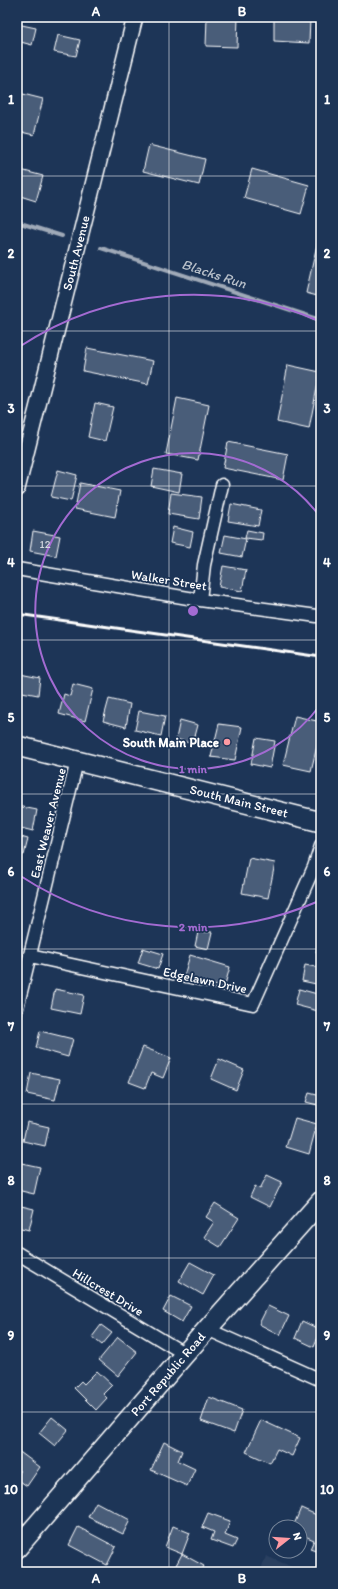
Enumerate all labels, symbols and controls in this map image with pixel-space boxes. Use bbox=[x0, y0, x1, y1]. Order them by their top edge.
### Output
text: A bbox=[91, 4, 101, 19]
text: B bbox=[238, 4, 247, 19]
text: 1 bbox=[8, 92, 14, 107]
text: 1 bbox=[324, 92, 330, 107]
street label: South Avenue bbox=[59, 214, 93, 292]
text: 2 bbox=[8, 246, 15, 261]
text: 2 bbox=[324, 246, 331, 261]
water label: Blacks Run bbox=[180, 256, 249, 293]
text: 3 bbox=[7, 401, 15, 416]
text: 3 bbox=[323, 401, 331, 416]
house number: 12 bbox=[40, 538, 51, 551]
text: 4 bbox=[7, 555, 15, 570]
text: 4 bbox=[323, 555, 331, 570]
street label: Walker Street bbox=[130, 567, 208, 593]
centre of rings bbox=[186, 604, 200, 618]
text: 5 bbox=[8, 710, 15, 725]
text: 5 bbox=[324, 710, 331, 725]
place label: South Main Place bbox=[123, 735, 219, 750]
marker: South Main Place bbox=[222, 737, 232, 747]
text: 1 min bbox=[179, 762, 208, 776]
street label: East Weaver Avenue bbox=[27, 766, 69, 880]
street label: South Main Street bbox=[188, 782, 290, 820]
text: 6 bbox=[8, 864, 15, 879]
text: 6 bbox=[324, 864, 331, 879]
text: 2 min bbox=[179, 920, 208, 934]
street label: Edgelawn Drive bbox=[162, 964, 248, 996]
text: 7 bbox=[7, 1019, 15, 1034]
text: 7 bbox=[323, 1019, 331, 1034]
text: 8 bbox=[7, 1173, 15, 1188]
text: 8 bbox=[323, 1173, 331, 1188]
street label: Hillcrest Drive bbox=[70, 1265, 146, 1319]
text: 9 bbox=[8, 1328, 15, 1343]
text: 9 bbox=[324, 1328, 331, 1343]
street label: Port Republic Road bbox=[128, 1329, 208, 1419]
text: 10 bbox=[4, 1482, 18, 1497]
text: 10 bbox=[320, 1482, 334, 1497]
north arrow bbox=[268, 1519, 308, 1559]
text: N bbox=[290, 1531, 304, 1542]
text: A bbox=[91, 1571, 101, 1586]
text: B bbox=[238, 1571, 247, 1586]

